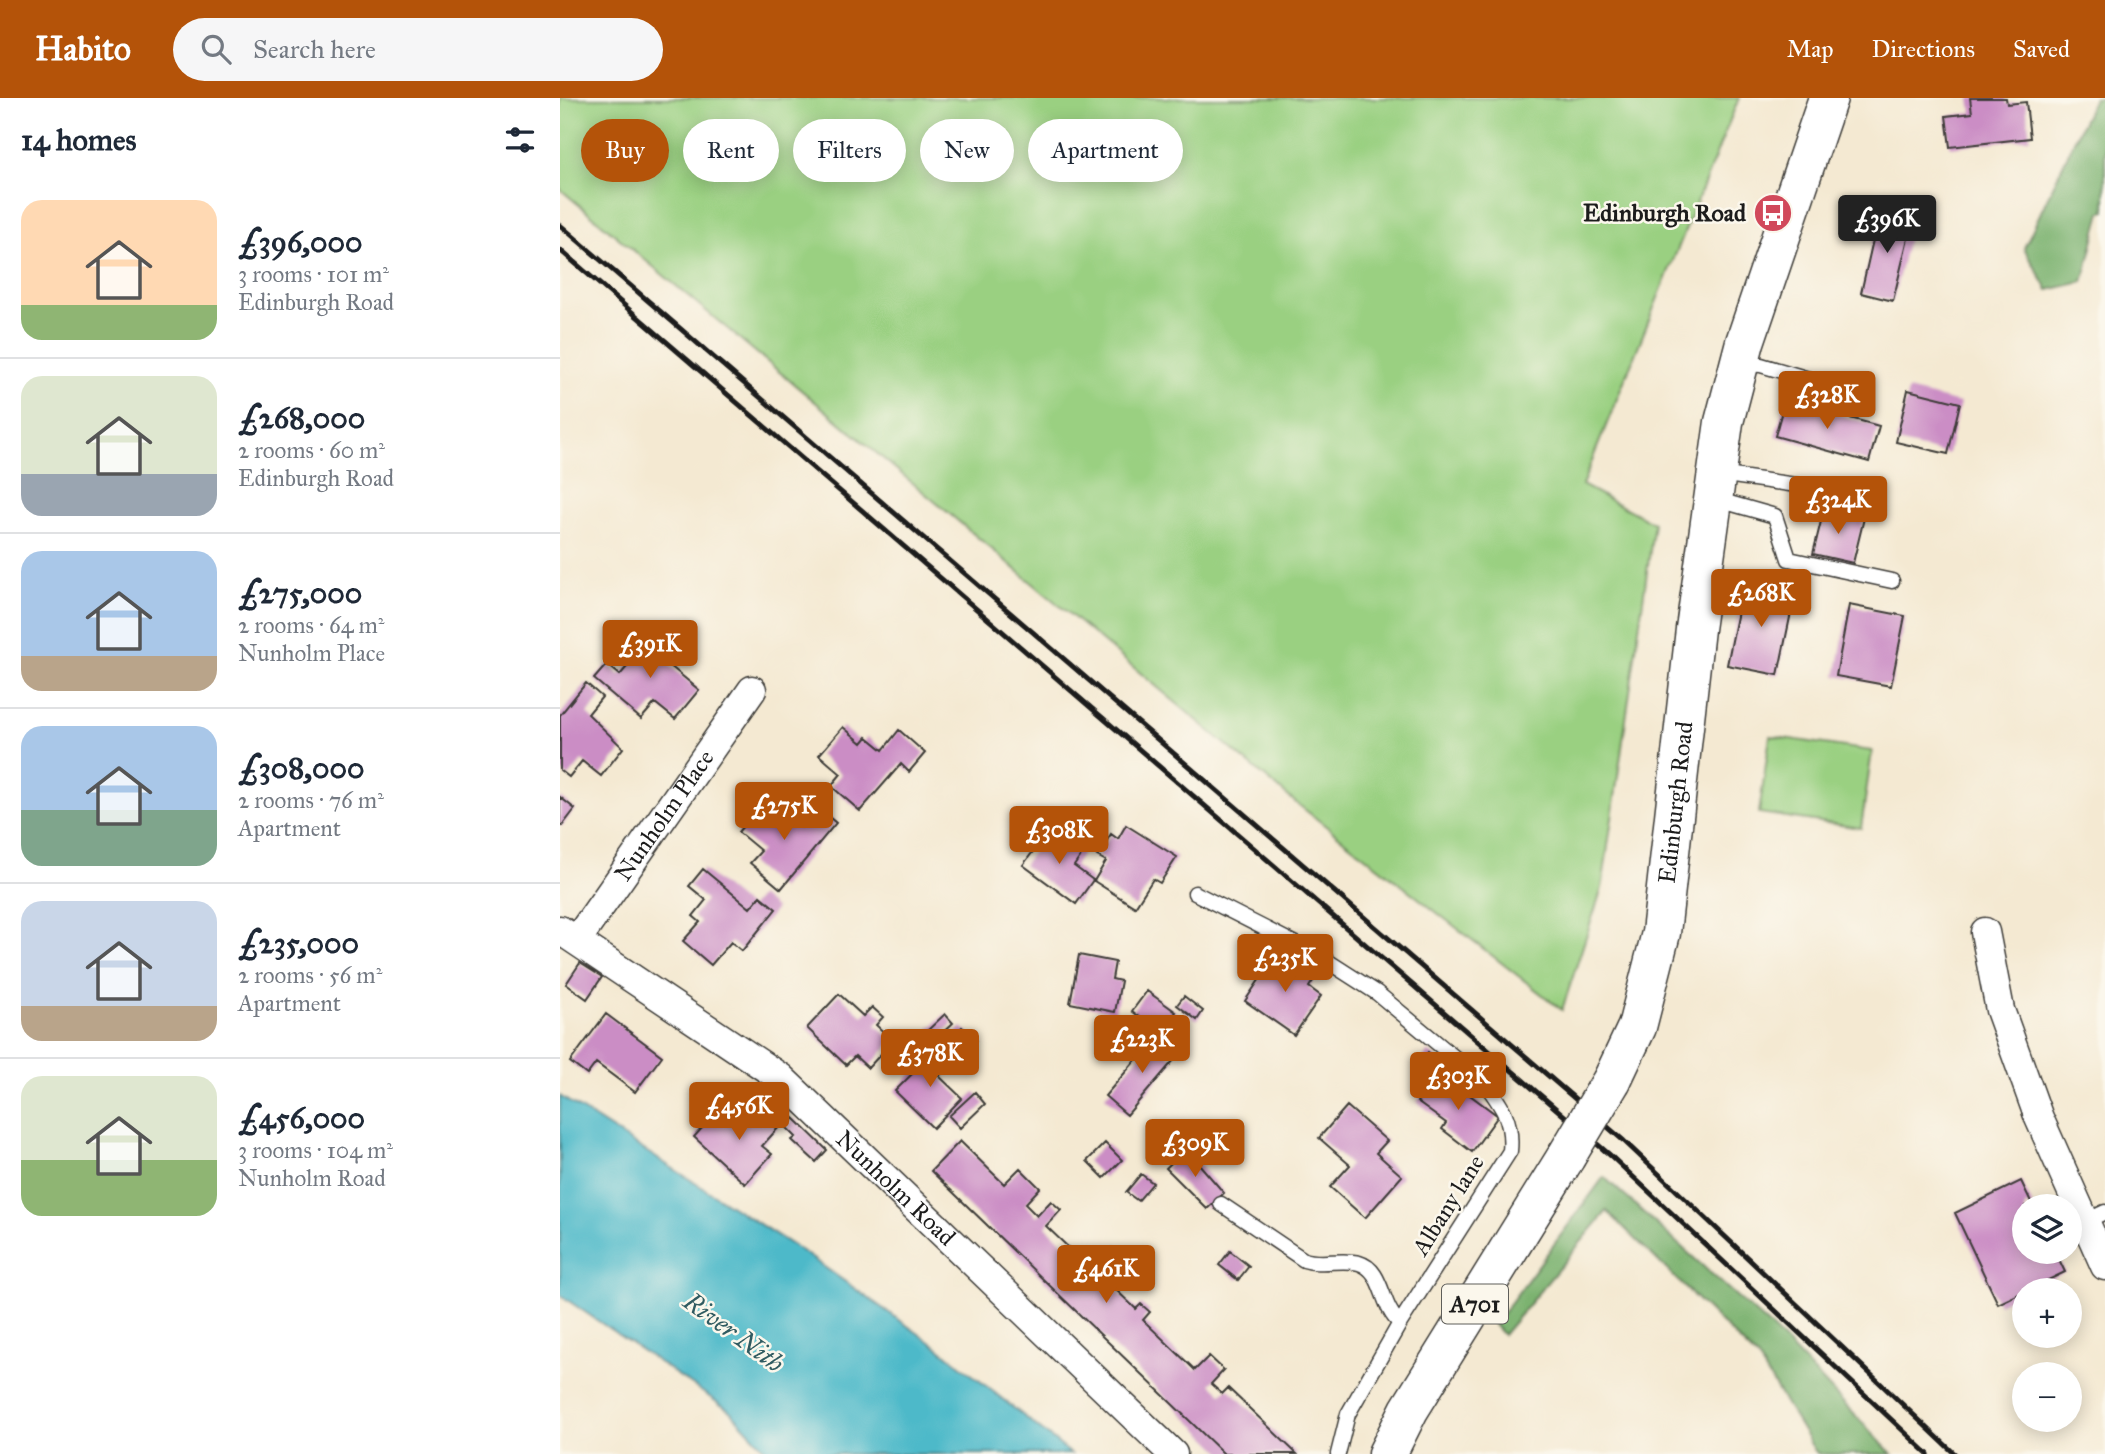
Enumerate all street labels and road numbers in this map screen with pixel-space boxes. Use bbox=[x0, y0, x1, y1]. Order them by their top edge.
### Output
street label: Edinburgh Road bbox=[1652, 720, 1700, 885]
street label: Nunholm Place bbox=[608, 744, 720, 887]
street label: Nunholm Road bbox=[830, 1124, 962, 1252]
street label: Albany lane bbox=[1405, 1149, 1491, 1262]
road number: A701 bbox=[1442, 1284, 1508, 1324]

